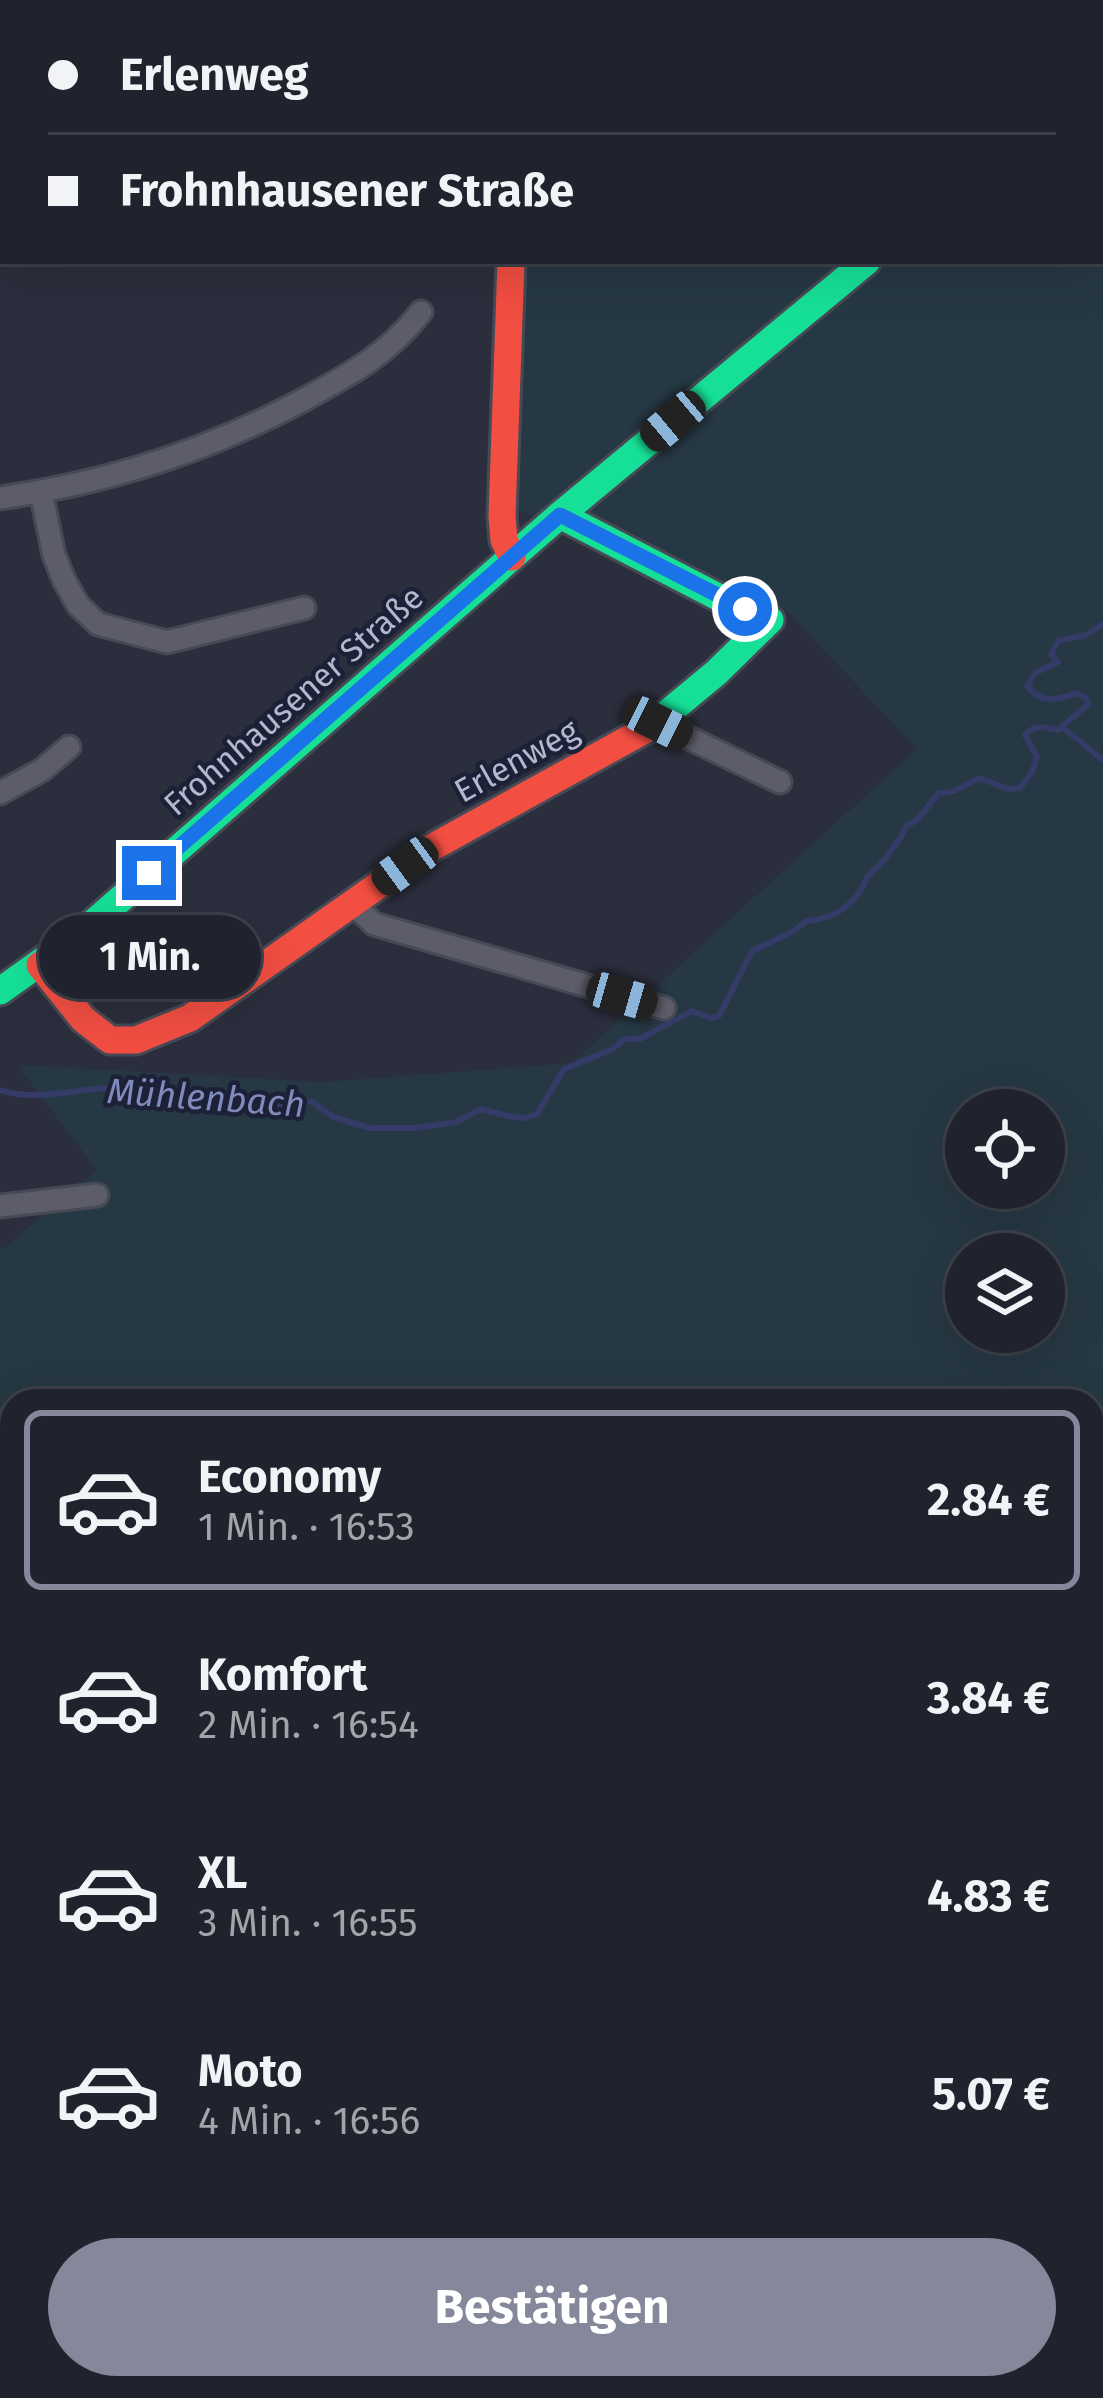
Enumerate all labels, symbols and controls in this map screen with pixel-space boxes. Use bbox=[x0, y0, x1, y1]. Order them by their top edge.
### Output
text: Erlenweg bbox=[120, 48, 309, 102]
text: Frohnhausener Straße bbox=[120, 164, 574, 218]
car bbox=[634, 384, 712, 458]
street label: Frohnhausener Straße bbox=[156, 577, 431, 824]
route start bbox=[718, 582, 772, 636]
car bbox=[618, 691, 698, 755]
street label: Erlenweg bbox=[447, 710, 586, 811]
car bbox=[365, 830, 445, 902]
route end bbox=[122, 846, 176, 900]
callout: 1 Min. bbox=[38, 915, 260, 999]
text: 1 Min. bbox=[100, 934, 200, 980]
car bbox=[582, 969, 662, 1023]
water label: Mühlenbach bbox=[105, 1069, 306, 1127]
map controls bbox=[945, 1089, 1065, 1353]
button: locate bbox=[945, 1089, 1065, 1209]
button: layers bbox=[945, 1233, 1065, 1353]
icon: car bbox=[54, 1446, 162, 1554]
text: Economy bbox=[198, 1450, 381, 1504]
text: 2.84 € bbox=[927, 1473, 1050, 1527]
text: 1 Min. · 16:53 bbox=[198, 1504, 415, 1550]
icon: car bbox=[54, 1644, 162, 1752]
text: Komfort bbox=[198, 1648, 367, 1702]
text: 3.84 € bbox=[927, 1671, 1050, 1725]
text: 2 Min. · 16:54 bbox=[198, 1702, 419, 1748]
icon: car bbox=[54, 1842, 162, 1950]
text: XL bbox=[198, 1846, 247, 1900]
text: 4.83 € bbox=[927, 1869, 1050, 1923]
text: 3 Min. · 16:55 bbox=[198, 1900, 417, 1946]
icon: car bbox=[54, 2040, 162, 2148]
text: Moto bbox=[198, 2044, 303, 2098]
text: 5.07 € bbox=[932, 2067, 1050, 2121]
text: 4 Min. · 16:56 bbox=[198, 2098, 420, 2144]
button: Bestätigen bbox=[48, 2238, 1056, 2376]

